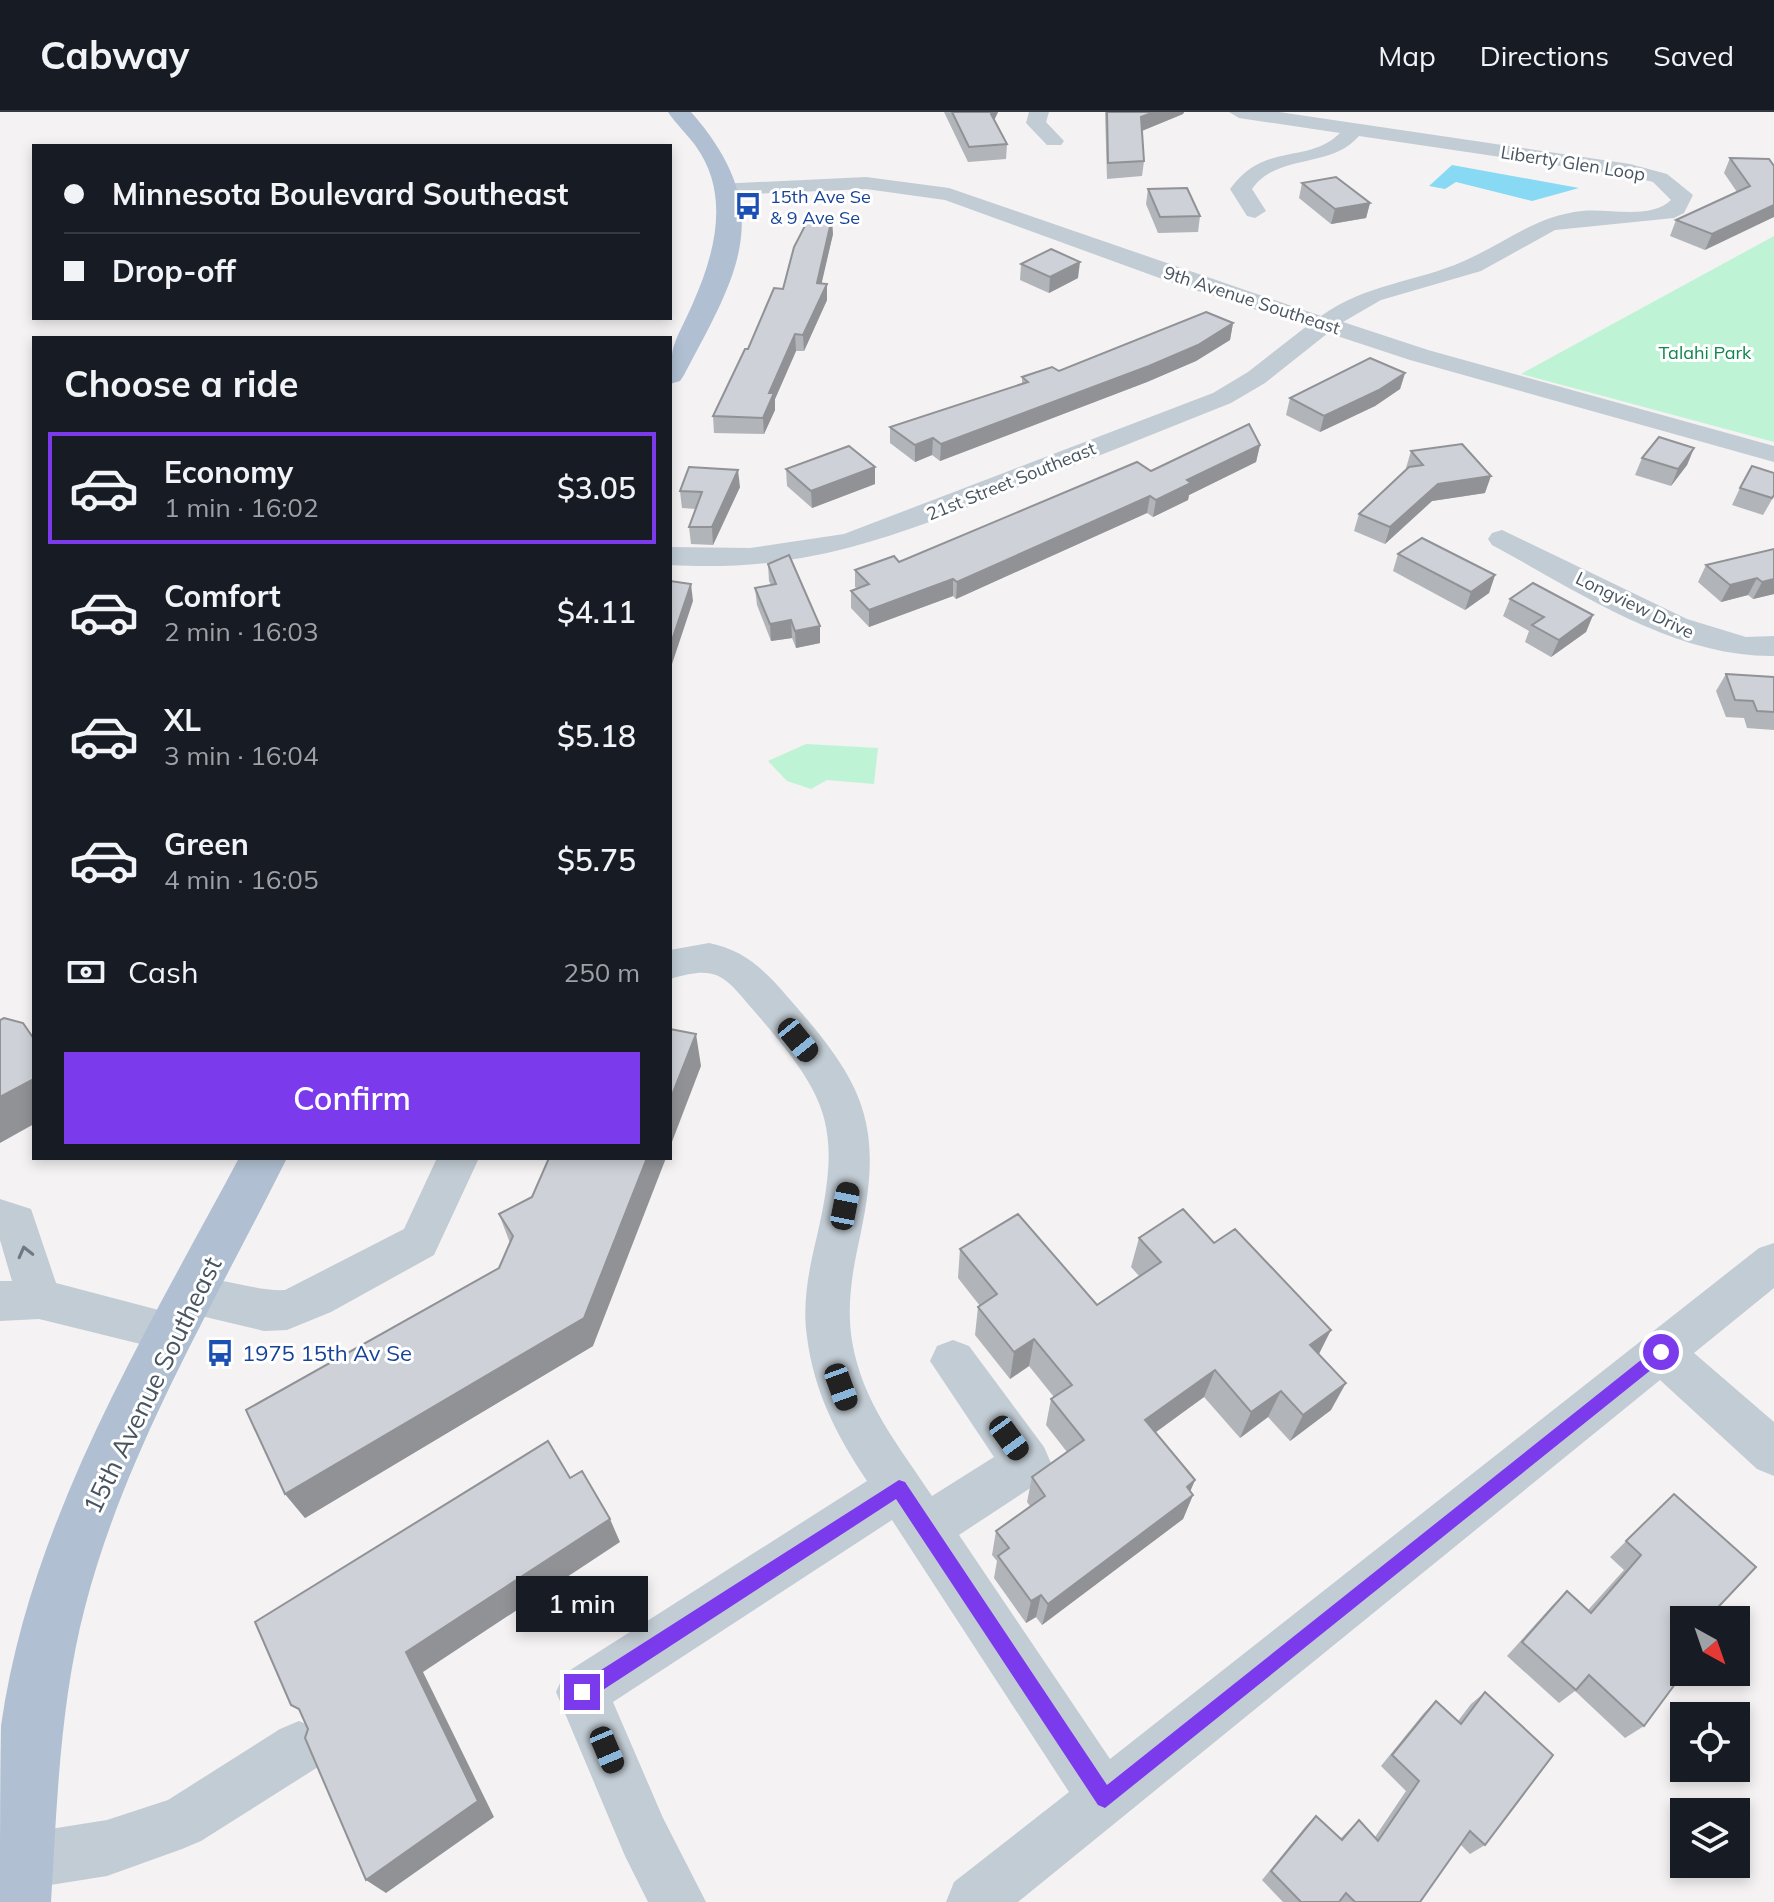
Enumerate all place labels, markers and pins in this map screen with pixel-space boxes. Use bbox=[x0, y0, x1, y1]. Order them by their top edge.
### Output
place label: 15th Ave Se & 9 Ave Se bbox=[770, 185, 871, 229]
bus stop icon: 15th Ave Se & 9 Ave Se bbox=[733, 191, 763, 221]
bus stop icon: 1975 15th Av Se bbox=[205, 1338, 235, 1368]
place label: 1975 15th Av Se bbox=[242, 1339, 412, 1367]

